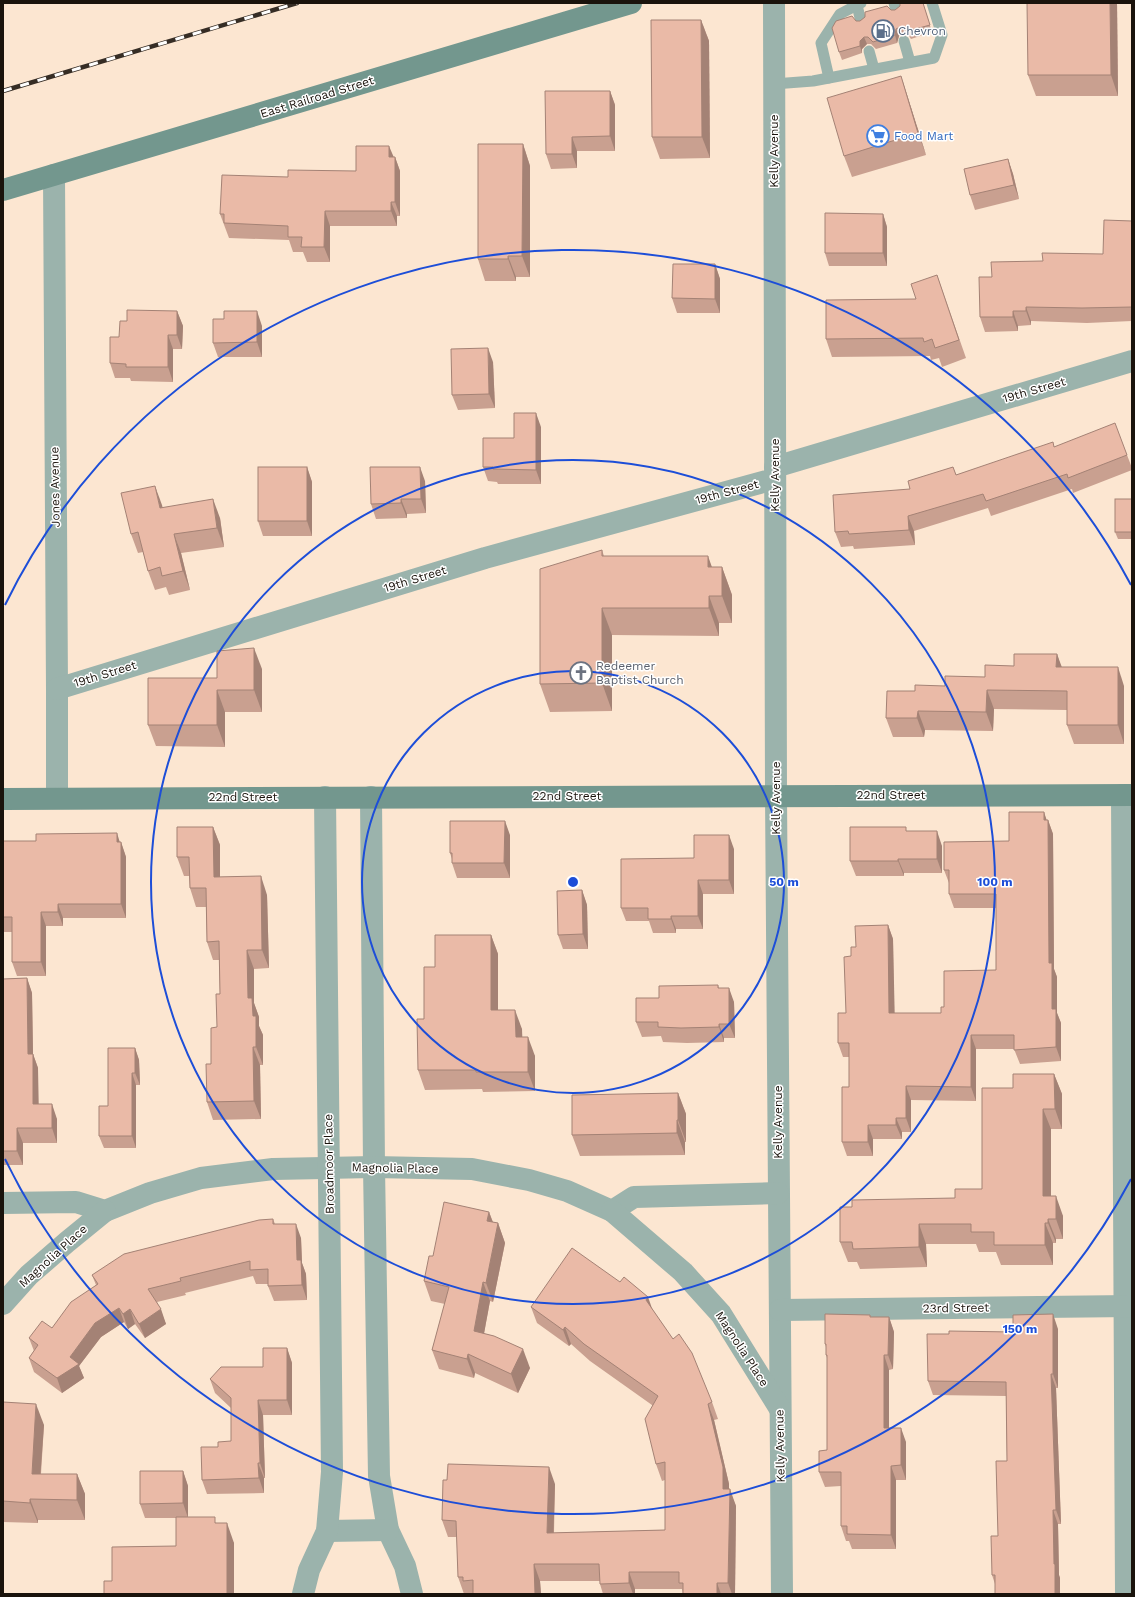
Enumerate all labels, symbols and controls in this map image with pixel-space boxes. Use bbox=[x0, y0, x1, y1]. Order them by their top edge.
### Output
fuel station icon: Chevron bbox=[870, 18, 896, 44]
place label: Chevron bbox=[898, 24, 946, 38]
street label: East Railroad Street bbox=[259, 73, 375, 121]
street label: Kelly Avenue bbox=[767, 114, 781, 188]
supermarket icon: Food Mart bbox=[865, 123, 891, 149]
place label: Food Mart bbox=[894, 129, 953, 143]
street label: 19th Street bbox=[1001, 374, 1067, 406]
street label: Kelly Avenue bbox=[768, 438, 782, 512]
street label: Jones Avenue bbox=[47, 446, 63, 527]
street label: 19th Street bbox=[694, 477, 760, 507]
street label: 19th Street bbox=[382, 563, 448, 595]
street label: 19th Street bbox=[72, 658, 138, 690]
place label: Redeemer Baptist Church bbox=[596, 659, 684, 687]
church icon: Redeemer Baptist Church bbox=[568, 660, 594, 686]
street label: Kelly Avenue bbox=[769, 761, 783, 835]
street label: 22nd Street bbox=[856, 788, 926, 802]
street label: 22nd Street bbox=[532, 789, 602, 803]
street label: 22nd Street bbox=[208, 790, 278, 804]
centre of rings bbox=[566, 875, 580, 889]
text: 50 m bbox=[769, 875, 799, 889]
text: 100 m bbox=[977, 875, 1013, 889]
street label: Kelly Avenue bbox=[771, 1085, 785, 1159]
street label: Broadmoor Place bbox=[321, 1114, 337, 1214]
street label: Magnolia Place bbox=[351, 1160, 439, 1176]
street label: Magnolia Place bbox=[16, 1222, 90, 1290]
street label: 23rd Street bbox=[923, 1300, 989, 1316]
street label: Magnolia Place bbox=[712, 1309, 772, 1389]
text: 150 m bbox=[1003, 1322, 1037, 1336]
street label: Kelly Avenue bbox=[772, 1409, 788, 1483]

